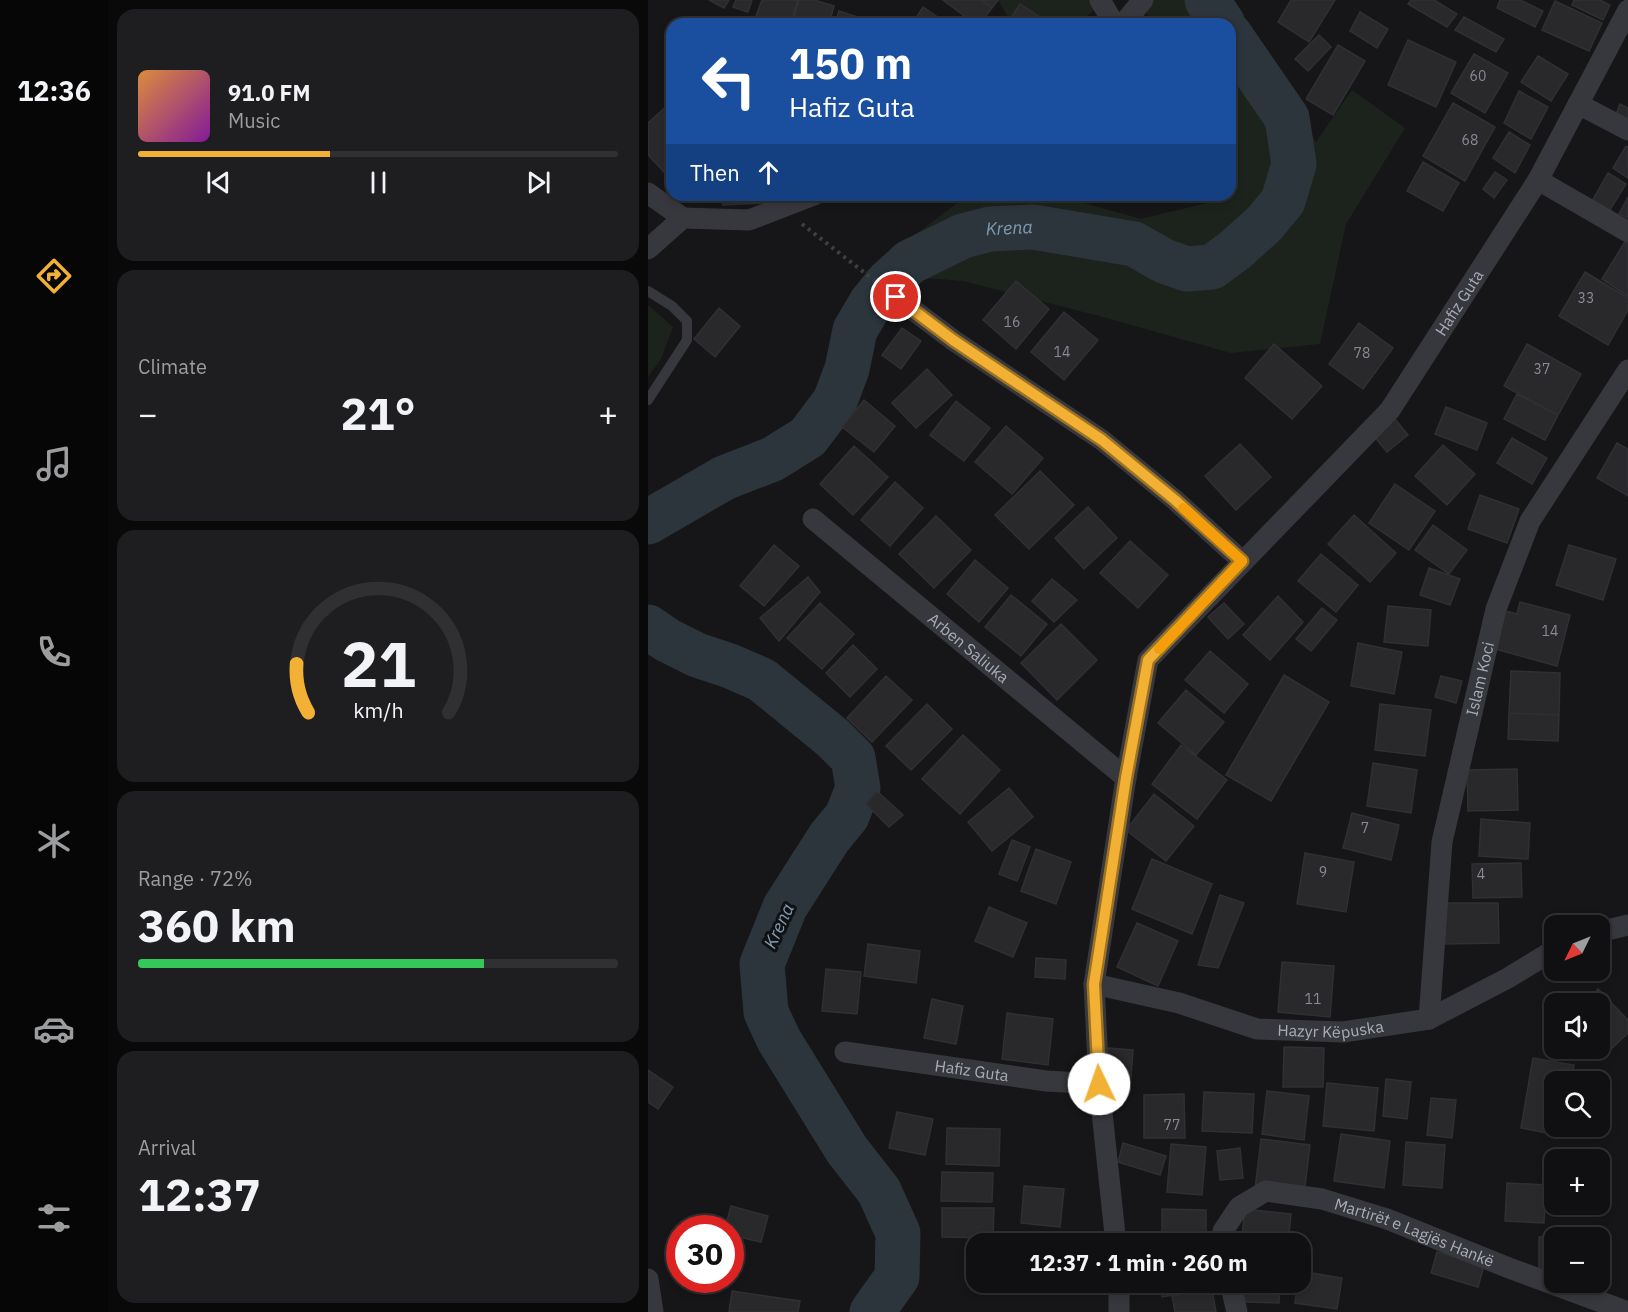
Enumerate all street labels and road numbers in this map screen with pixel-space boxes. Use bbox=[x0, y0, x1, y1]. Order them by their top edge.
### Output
street label: Hafiz Guta bbox=[1430, 266, 1488, 340]
street label: Arben Saliuka bbox=[924, 608, 1014, 687]
street label: Islam Koci bbox=[1462, 640, 1498, 718]
street label: Hazyr Këpuska bbox=[1277, 1016, 1385, 1042]
street label: Hafiz Guta bbox=[933, 1055, 1010, 1086]
street label: Martirët e Lagjës Hankë bbox=[1332, 1193, 1497, 1271]

